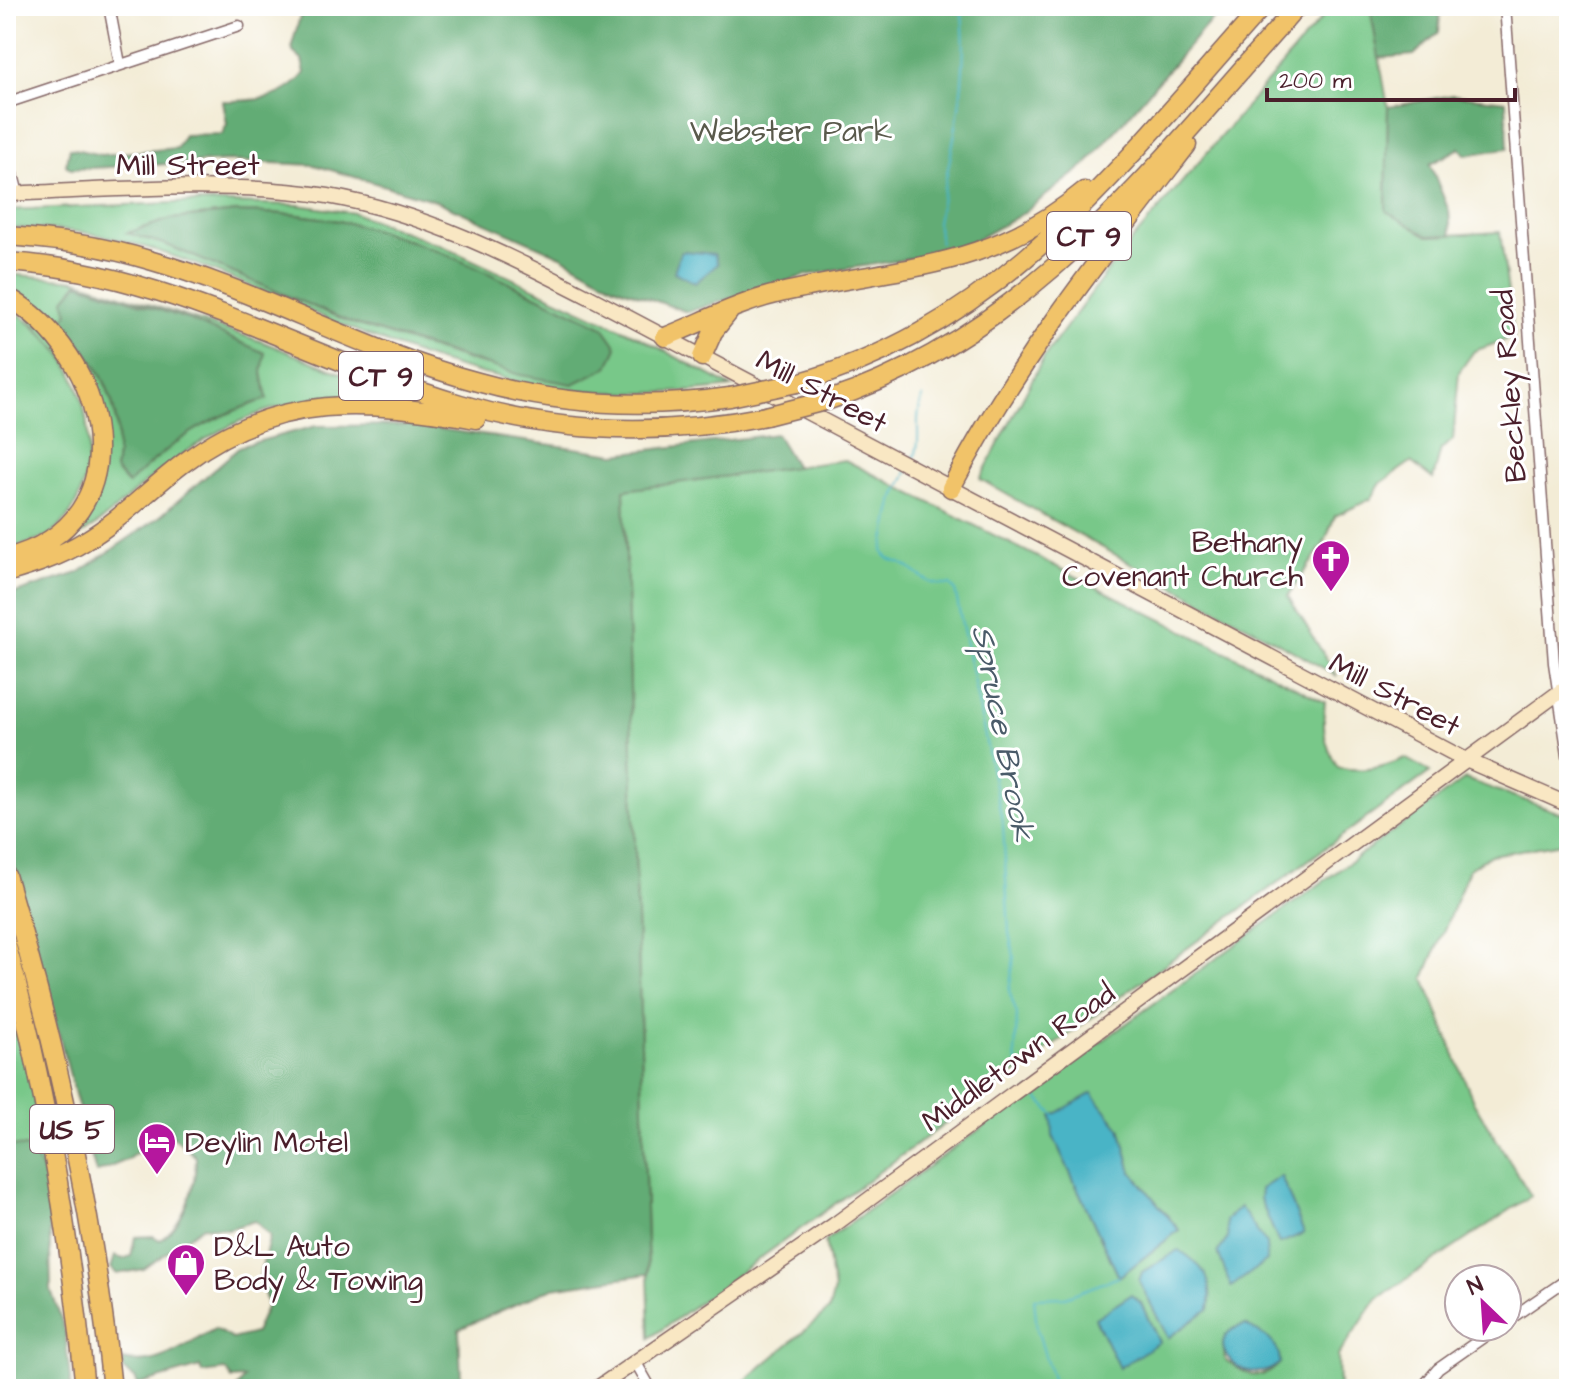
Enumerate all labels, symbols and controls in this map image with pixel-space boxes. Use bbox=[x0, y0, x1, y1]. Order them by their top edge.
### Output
scale bar bbox=[1267, 52, 1515, 102]
text: 200 m bbox=[1279, 64, 1352, 98]
park label: Webster Park bbox=[690, 111, 892, 153]
street label: Mill Street bbox=[116, 145, 260, 187]
road number: CT 9 bbox=[1047, 212, 1131, 260]
street label: Beckley Road bbox=[1482, 288, 1539, 484]
street label: Mill Street bbox=[748, 340, 895, 444]
road number: CT 9 bbox=[339, 352, 423, 400]
place label: Bethany Covenant Church bbox=[1062, 522, 1303, 598]
church icon: Bethany Covenant Church bbox=[1310, 538, 1352, 593]
water label: Spruce Brook bbox=[960, 622, 1046, 846]
street label: Mill Street bbox=[1321, 643, 1468, 747]
street label: Middletown Road bbox=[913, 973, 1124, 1142]
road number: US 5 bbox=[30, 1105, 114, 1153]
hotel icon: Deylin Motel bbox=[136, 1121, 178, 1176]
place label: Deylin Motel bbox=[185, 1122, 348, 1165]
place label: D&L Auto Body & Towing bbox=[214, 1226, 423, 1303]
shop icon: D&L Auto Body & Towing bbox=[165, 1242, 207, 1297]
north arrow bbox=[1443, 1263, 1523, 1343]
text: N bbox=[1462, 1269, 1488, 1303]

